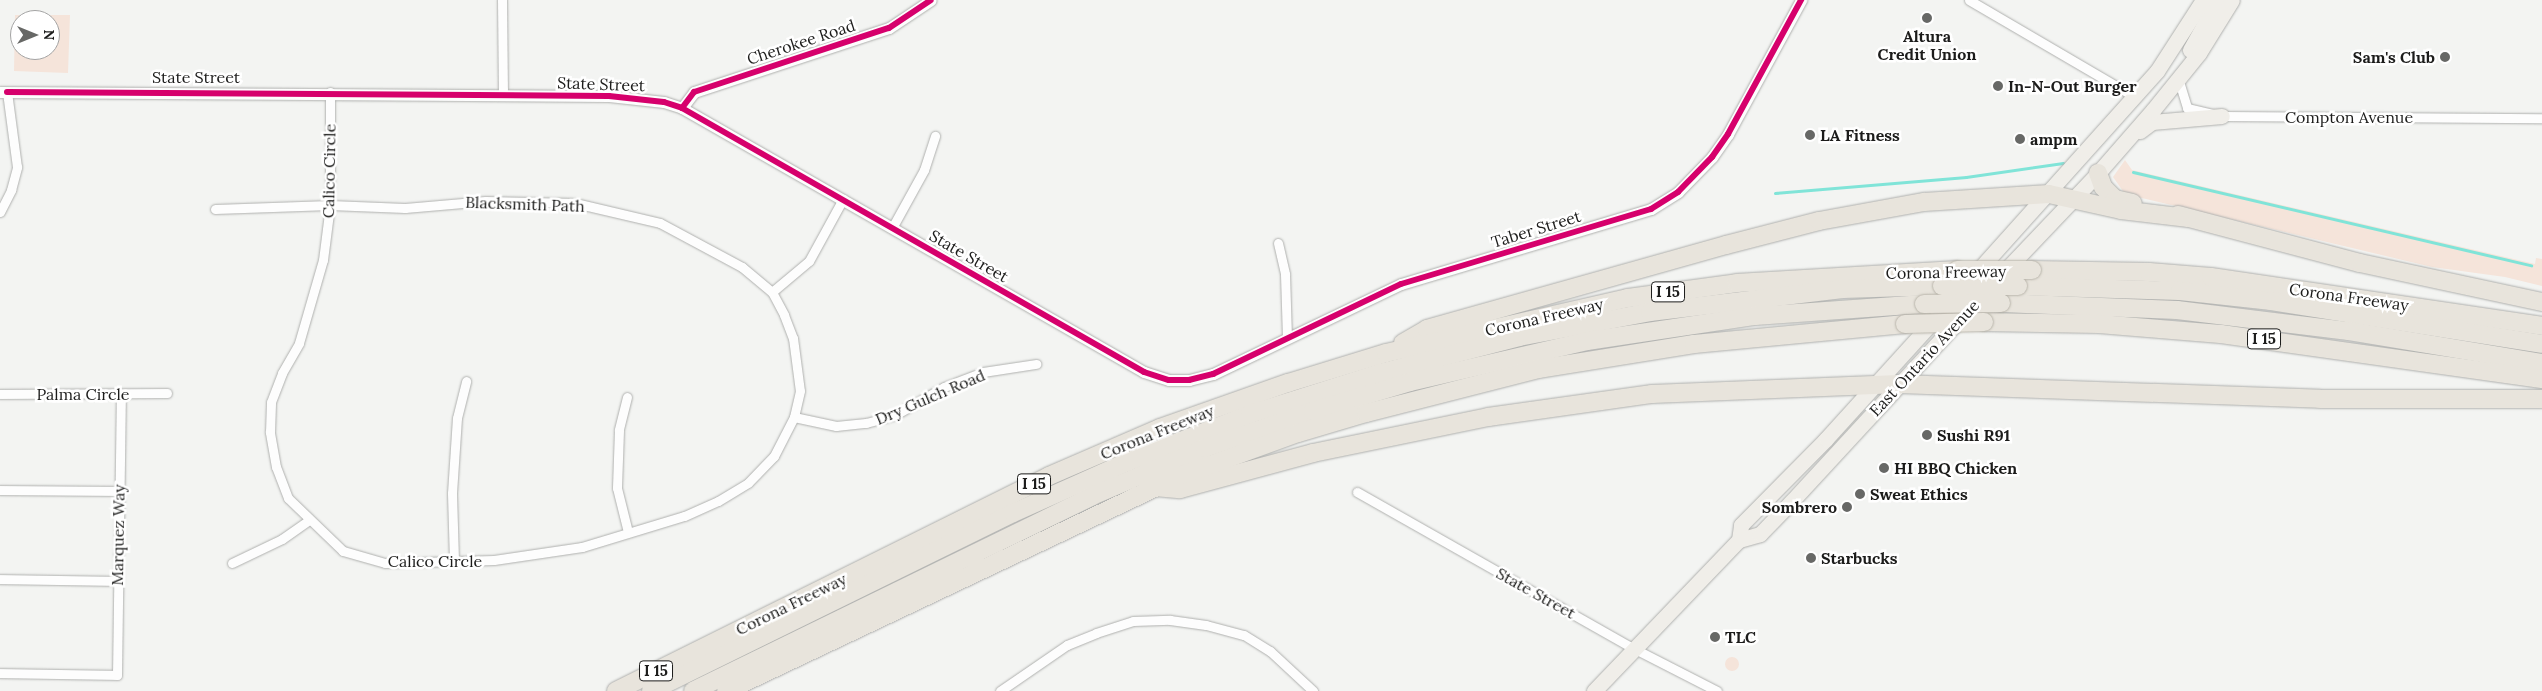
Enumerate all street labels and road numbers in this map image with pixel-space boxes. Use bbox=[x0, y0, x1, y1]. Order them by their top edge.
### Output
street label: Cherokee Road bbox=[744, 15, 858, 69]
street label: State Street bbox=[152, 67, 240, 87]
street label: State Street bbox=[557, 73, 645, 95]
street label: Compton Avenue bbox=[2285, 107, 2413, 127]
street label: Calico Circle bbox=[319, 124, 339, 218]
street label: Blacksmith Path bbox=[465, 192, 585, 216]
street label: Taber Street bbox=[1489, 206, 1583, 252]
street label: State Street bbox=[926, 226, 1012, 286]
street label: Corona Freeway bbox=[1885, 261, 2007, 283]
street label: Corona Freeway bbox=[2288, 279, 2410, 315]
road number: I 15 bbox=[1650, 280, 1686, 304]
street label: Corona Freeway bbox=[1483, 294, 1605, 340]
street label: East Ontario Avenue bbox=[1865, 296, 1983, 420]
road number: I 15 bbox=[2246, 326, 2282, 352]
street label: Dry Gulch Road bbox=[872, 365, 988, 429]
street label: Palma Circle bbox=[37, 384, 129, 404]
street label: Corona Freeway bbox=[1097, 400, 1217, 464]
road number: I 15 bbox=[1016, 472, 1052, 496]
street label: Marquez Way bbox=[108, 484, 128, 586]
street label: Calico Circle bbox=[388, 551, 482, 571]
street label: State Street bbox=[1493, 563, 1579, 623]
street label: Corona Freeway bbox=[733, 569, 849, 639]
road number: I 15 bbox=[638, 658, 674, 684]

